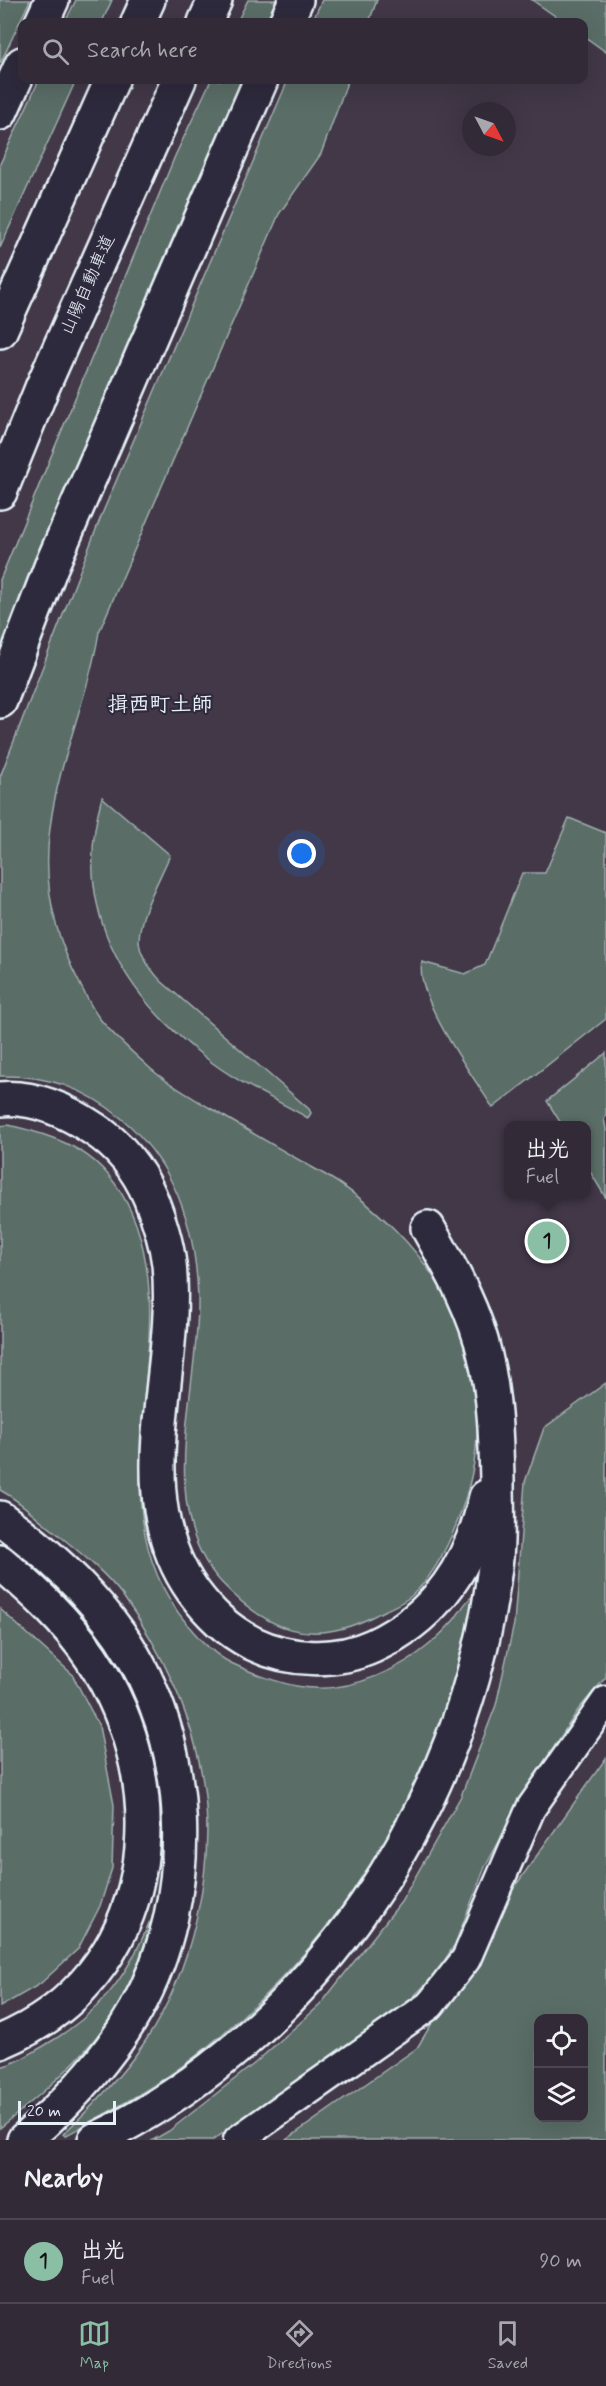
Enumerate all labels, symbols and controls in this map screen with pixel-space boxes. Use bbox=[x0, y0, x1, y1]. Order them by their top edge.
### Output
search box bbox=[18, 18, 588, 84]
icon: search bbox=[39, 35, 72, 68]
text: Search here bbox=[87, 37, 198, 65]
north arrow bbox=[462, 102, 516, 156]
street label: 山陽自動車道 bbox=[55, 231, 121, 339]
district label: 揖西町土師 bbox=[108, 691, 213, 719]
your location bbox=[287, 839, 316, 868]
popup bbox=[504, 1121, 591, 1199]
text: 出光 bbox=[525, 1136, 570, 1164]
text: Fuel bbox=[525, 1164, 559, 1191]
pin: 1 bbox=[528, 1218, 566, 1264]
map controls bbox=[534, 2014, 588, 2122]
button: locate bbox=[534, 2014, 588, 2068]
button: layers bbox=[534, 2068, 588, 2122]
scale bar bbox=[18, 2098, 116, 2126]
text: 20 m bbox=[27, 2101, 61, 2122]
text: Nearby bbox=[24, 2162, 103, 2196]
text: 出光 bbox=[81, 2237, 125, 2265]
text: 1 bbox=[39, 2248, 48, 2275]
text: 90 m bbox=[539, 2248, 582, 2275]
text: Fuel bbox=[81, 2265, 115, 2292]
tab: Map bbox=[78, 2317, 111, 2374]
tab: Directions bbox=[266, 2317, 332, 2374]
tab: Saved bbox=[488, 2317, 528, 2374]

